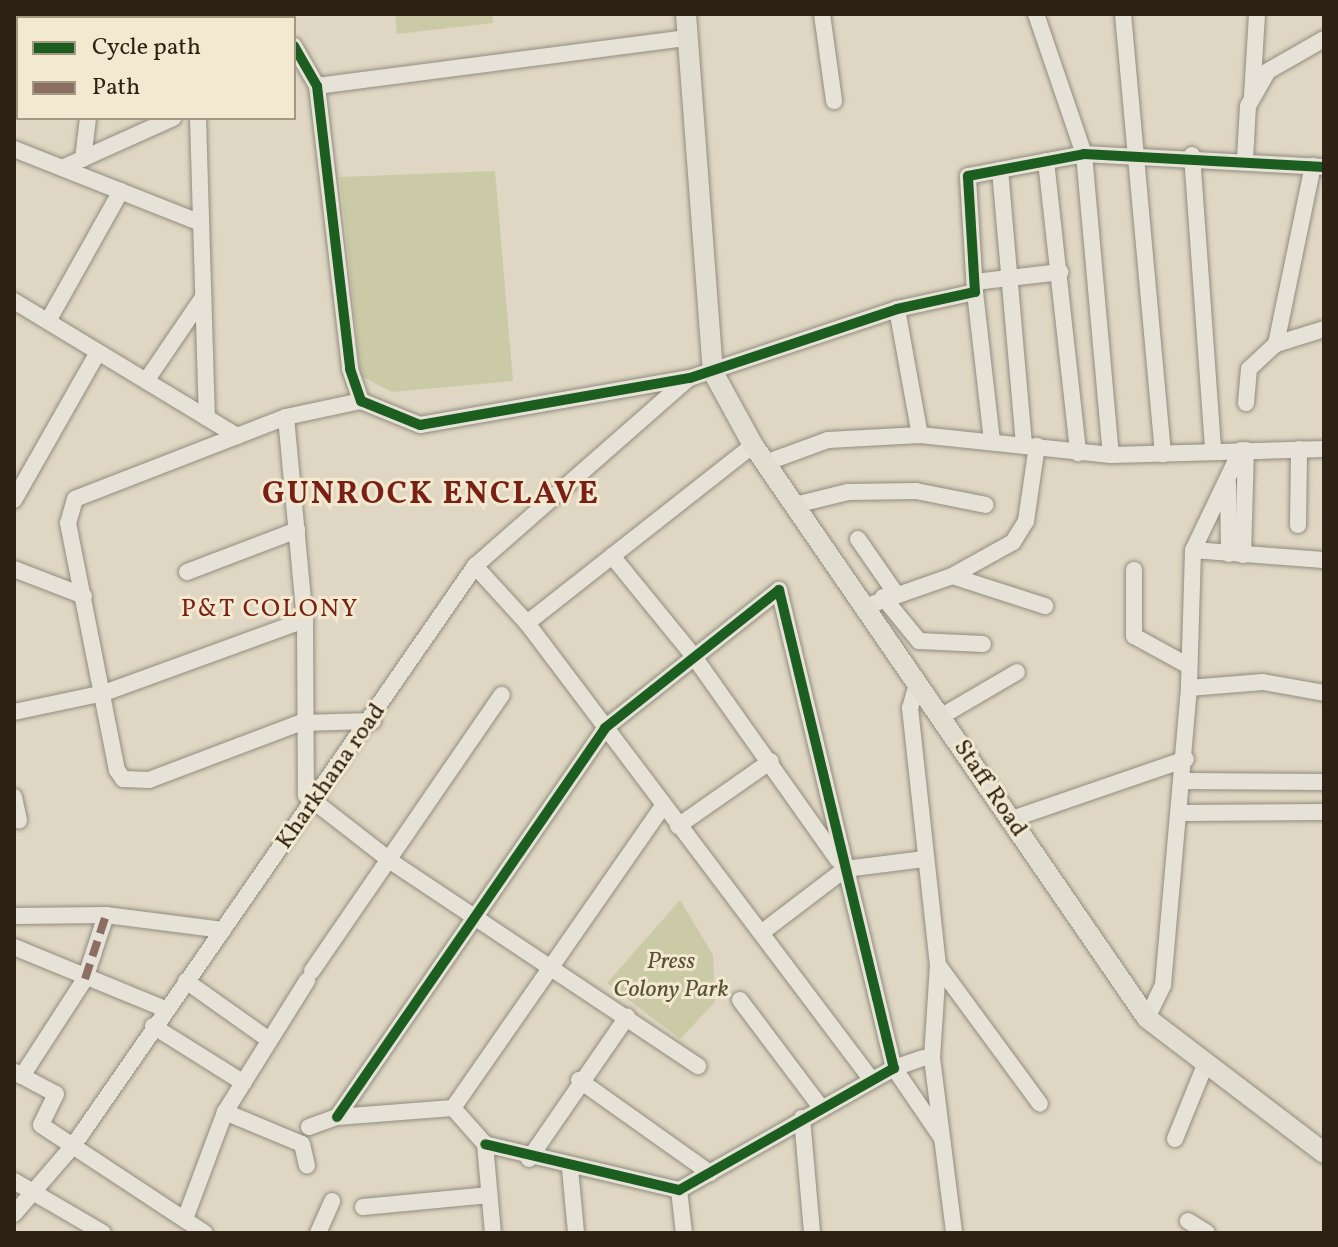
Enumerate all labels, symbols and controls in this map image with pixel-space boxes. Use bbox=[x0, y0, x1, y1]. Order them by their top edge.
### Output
legend bbox=[16, 16, 296, 120]
text: Cycle path bbox=[92, 31, 201, 65]
text: Path bbox=[92, 71, 140, 105]
district label: GUNROCK ENCLAVE bbox=[262, 476, 600, 514]
district label: P&T COLONY bbox=[180, 594, 360, 626]
street label: Kharkhana road bbox=[271, 699, 393, 855]
street label: Staff Road bbox=[947, 736, 1031, 842]
park label: Press Colony Park bbox=[613, 949, 729, 1005]

